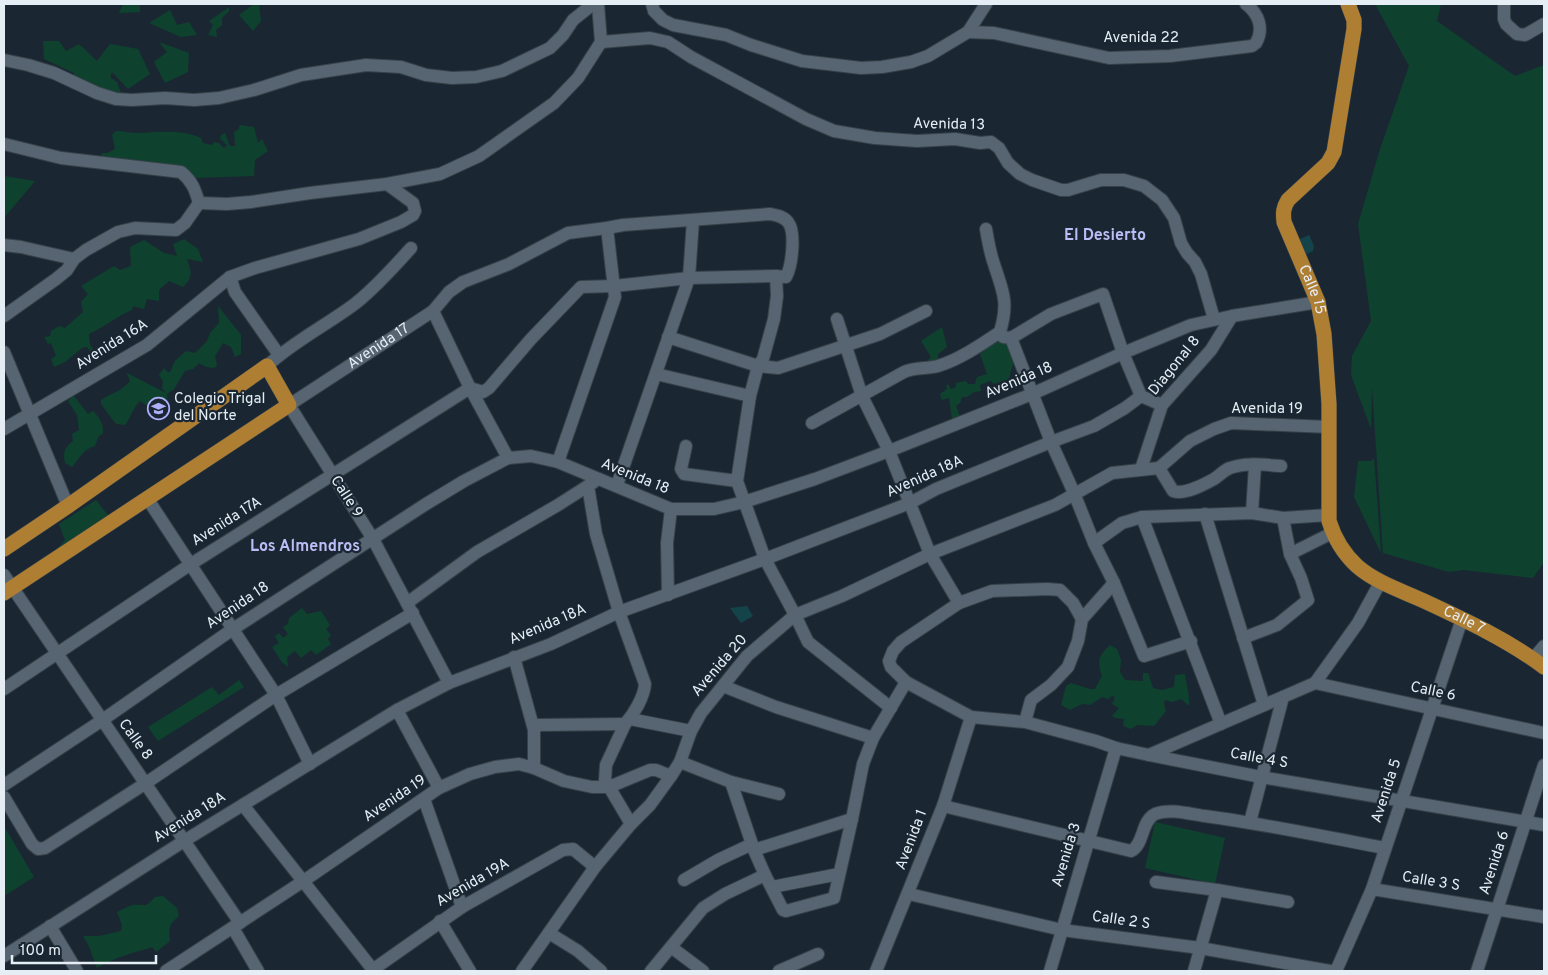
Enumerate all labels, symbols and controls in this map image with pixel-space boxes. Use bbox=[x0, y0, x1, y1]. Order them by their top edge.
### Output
street label: Avenida 22 bbox=[1103, 29, 1179, 48]
street label: Avenida 13 bbox=[913, 115, 985, 135]
district label: El Desierto bbox=[1064, 226, 1146, 246]
street label: Calle 15 bbox=[1294, 262, 1330, 316]
street label: Avenida 16A bbox=[72, 315, 152, 375]
street label: Avenida 17 bbox=[344, 319, 414, 374]
street label: Diagonal 8 bbox=[1145, 332, 1205, 400]
street label: Avenida 18 bbox=[982, 358, 1056, 404]
place label: Colegio Trigal del Norte bbox=[174, 390, 265, 426]
school or university icon: Colegio Trigal del Norte bbox=[146, 396, 170, 420]
street label: Avenida 19 bbox=[1231, 400, 1303, 419]
street label: Avenida 18A bbox=[884, 452, 966, 502]
street label: Avenida 18 bbox=[598, 455, 672, 499]
street label: Calle 9 bbox=[326, 473, 366, 521]
street label: Avenida 17A bbox=[188, 493, 266, 551]
district label: Los Almendros bbox=[250, 537, 360, 557]
street label: Avenida 18 bbox=[203, 578, 273, 634]
street label: Avenida 18A bbox=[506, 600, 590, 650]
street label: Calle 7 bbox=[1440, 602, 1488, 638]
street label: Avenida 20 bbox=[688, 631, 752, 701]
street label: Calle 6 bbox=[1409, 678, 1458, 706]
street label: Calle 8 bbox=[114, 716, 156, 764]
street label: Calle 4 S bbox=[1228, 745, 1290, 773]
street label: Avenida 5 bbox=[1368, 756, 1406, 826]
street label: Avenida 19 bbox=[360, 771, 430, 827]
street label: Avenida 18A bbox=[150, 788, 230, 848]
street label: Avenida 1 bbox=[892, 807, 932, 873]
street label: Avenida 3 bbox=[1048, 820, 1086, 890]
street label: Avenida 6 bbox=[1476, 828, 1514, 897]
street label: Avenida 19A bbox=[433, 854, 513, 912]
street label: Calle 3 S bbox=[1401, 868, 1461, 896]
street label: Calle 2 S bbox=[1091, 908, 1151, 934]
scale bar bbox=[12, 932, 156, 964]
text: 100 m bbox=[20, 942, 61, 961]

